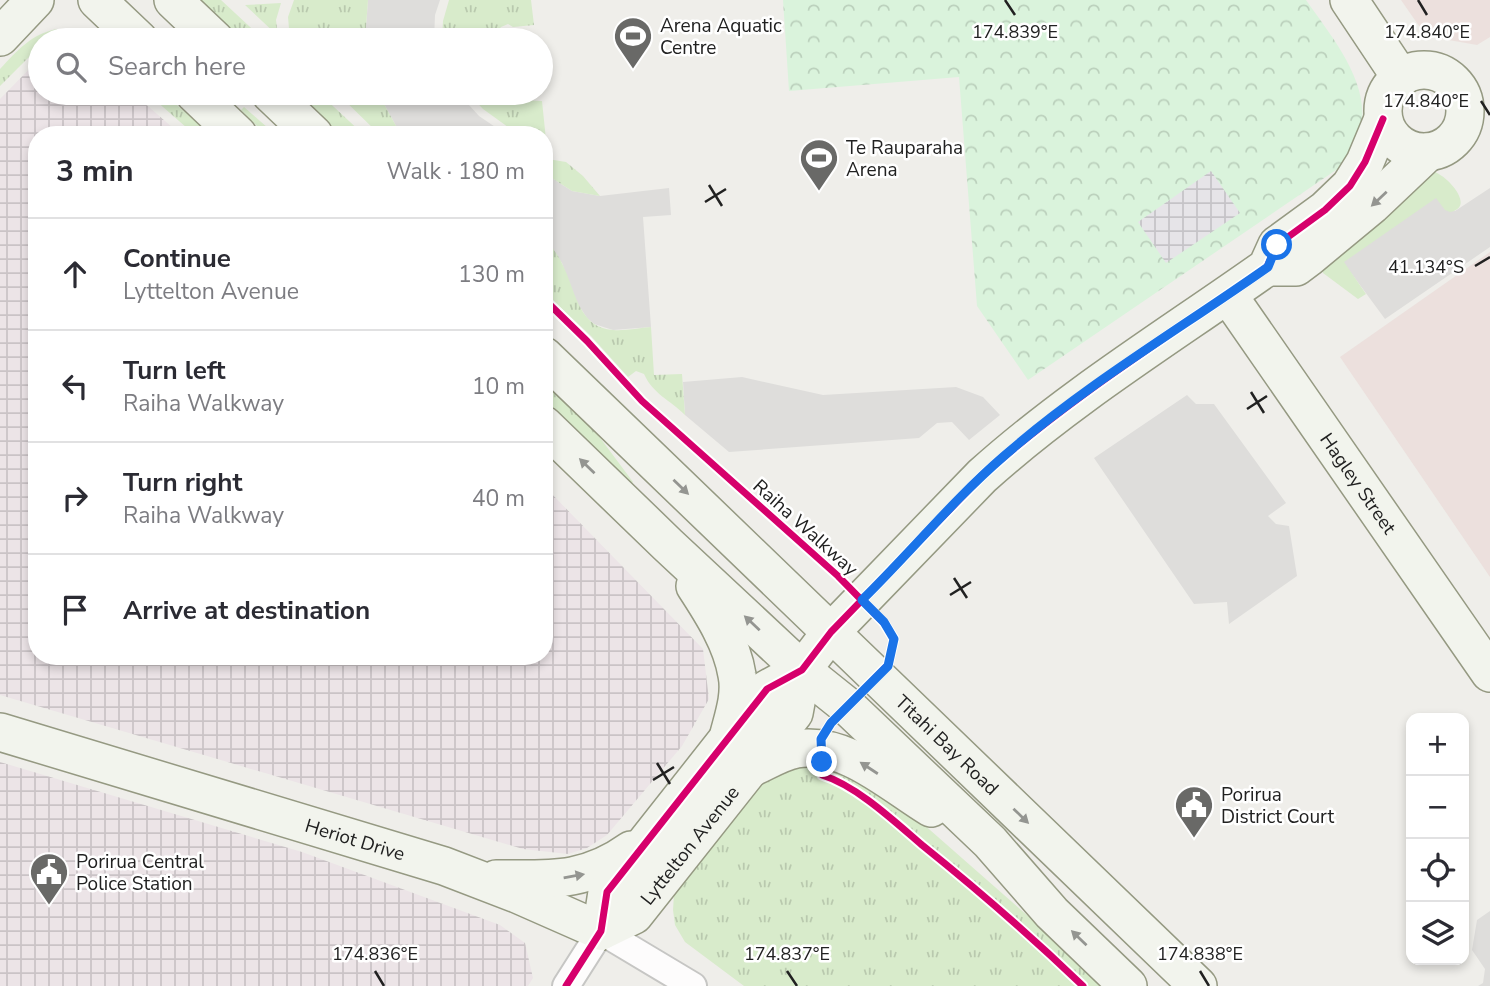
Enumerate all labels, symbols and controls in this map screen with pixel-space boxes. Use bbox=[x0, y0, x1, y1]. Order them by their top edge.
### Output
place label: Arena Aquatic Centre bbox=[660, 13, 782, 61]
sports icon: Arena Aquatic Centre bbox=[612, 15, 654, 70]
text: 174.839°E bbox=[972, 20, 1058, 44]
text: 174.840°E bbox=[1384, 20, 1470, 44]
search box bbox=[28, 28, 553, 105]
icon: search bbox=[52, 48, 90, 86]
text: Search here bbox=[108, 49, 246, 84]
text: 174.840°E bbox=[1383, 89, 1469, 113]
place label: Te Rauparaha Arena bbox=[846, 135, 963, 183]
sports icon: Te Rauparaha Arena bbox=[798, 137, 840, 192]
text: 3 min bbox=[56, 151, 134, 192]
text: Walk · 180 m bbox=[386, 156, 525, 187]
one-way arrow bbox=[1370, 191, 1388, 207]
route start bbox=[1261, 229, 1292, 260]
text: Continue bbox=[123, 241, 231, 276]
icon: ahead bbox=[56, 255, 94, 293]
text: 41.134°S bbox=[1388, 255, 1464, 279]
text: 130 m bbox=[458, 259, 525, 290]
text: Lyttelton Avenue bbox=[123, 276, 299, 307]
text: Turn left bbox=[123, 353, 226, 388]
icon: left bbox=[56, 367, 94, 405]
text: 10 m bbox=[472, 371, 525, 402]
text: Raiha Walkway bbox=[123, 388, 284, 419]
street label: Hagley Street bbox=[1313, 428, 1402, 540]
one-way arrow bbox=[579, 459, 596, 475]
text: Turn right bbox=[123, 465, 242, 500]
street label: Raiha Walkway bbox=[747, 474, 864, 582]
icon: right bbox=[56, 479, 94, 517]
one-way arrow bbox=[672, 479, 689, 495]
text: 40 m bbox=[472, 483, 525, 514]
text: Raiha Walkway bbox=[123, 500, 284, 531]
icon: arrive bbox=[56, 591, 94, 629]
text: Arrive at destination bbox=[123, 593, 370, 628]
one-way arrow bbox=[744, 616, 761, 632]
street label: Titahi Bay Road bbox=[889, 689, 1004, 801]
map controls bbox=[1406, 713, 1469, 965]
button: + bbox=[1406, 713, 1469, 776]
route end bbox=[806, 746, 837, 777]
one-way arrow bbox=[859, 762, 878, 775]
button: − bbox=[1406, 776, 1469, 839]
street label: Lyttelton Avenue bbox=[635, 780, 746, 911]
place label: Porirua District Court bbox=[1221, 782, 1334, 830]
public building icon: Porirua District Court bbox=[1173, 784, 1215, 839]
one-way arrow bbox=[1012, 807, 1029, 823]
street label: Heriot Drive bbox=[302, 813, 408, 867]
button: locate bbox=[1406, 839, 1469, 902]
place label: Porirua Central Police Station bbox=[76, 849, 204, 897]
public building icon: Porirua Central Police Station bbox=[28, 851, 70, 906]
one-way arrow bbox=[563, 870, 585, 881]
button: layers bbox=[1406, 902, 1469, 965]
one-way arrow bbox=[1071, 931, 1088, 947]
text: 174.836°E bbox=[332, 942, 418, 966]
text: 174.837°E bbox=[744, 942, 830, 966]
text: 174.838°E bbox=[1157, 942, 1243, 966]

